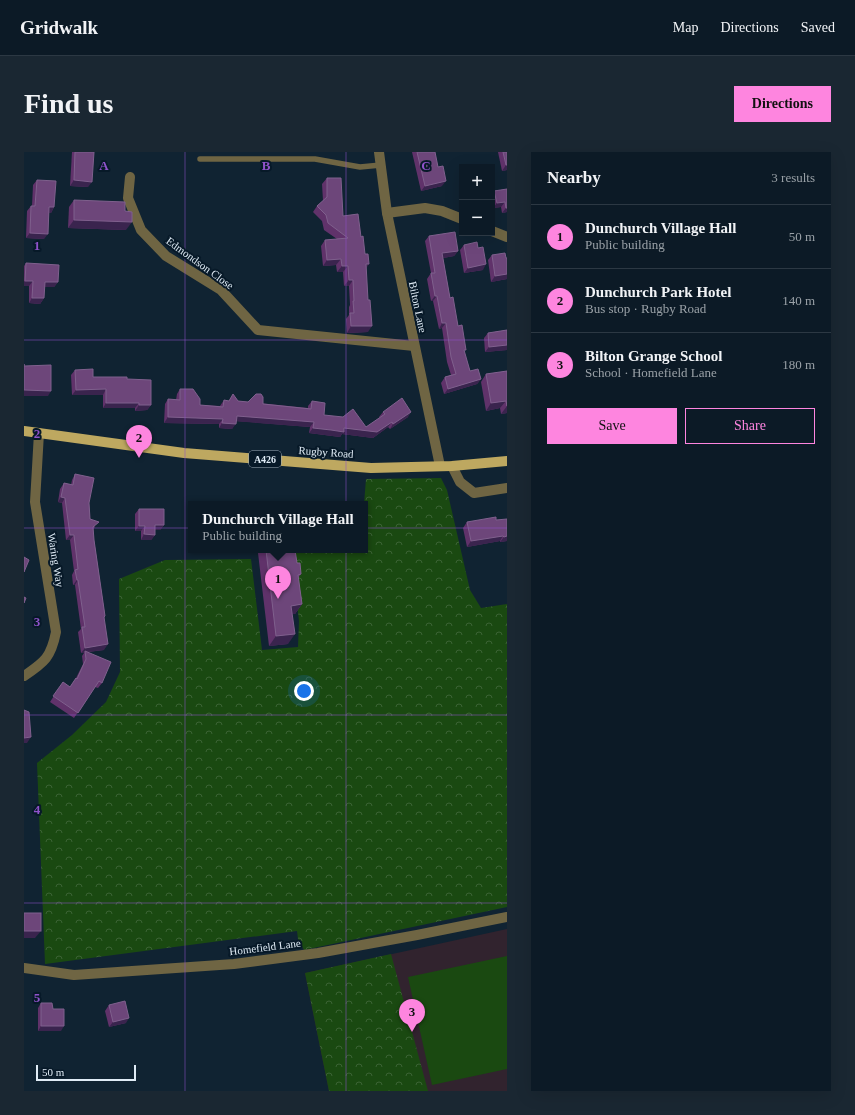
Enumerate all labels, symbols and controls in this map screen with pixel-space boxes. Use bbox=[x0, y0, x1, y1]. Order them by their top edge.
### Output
text: Gridwalk bbox=[20, 17, 98, 38]
text: Map bbox=[673, 20, 698, 35]
text: Directions bbox=[720, 20, 779, 35]
text: Saved bbox=[801, 20, 835, 35]
button: Directions bbox=[734, 86, 831, 122]
text: Find us bbox=[24, 88, 114, 119]
text: A bbox=[99, 158, 109, 173]
text: B bbox=[262, 158, 271, 173]
text: C bbox=[421, 158, 431, 173]
map controls bbox=[459, 164, 495, 236]
button: + bbox=[459, 164, 495, 200]
text: Nearby bbox=[547, 168, 601, 187]
text: 3 results bbox=[771, 170, 815, 185]
button: − bbox=[459, 200, 495, 236]
text: Dunchurch Village Hall bbox=[585, 220, 736, 236]
text: 1 bbox=[557, 229, 563, 244]
text: 50 m bbox=[789, 229, 815, 244]
street label: Edmondson Close bbox=[164, 235, 236, 292]
text: Public building bbox=[585, 237, 665, 252]
text: 1 bbox=[34, 238, 40, 253]
street label: Bilton Lane bbox=[407, 280, 429, 334]
text: Dunchurch Park Hotel bbox=[585, 284, 731, 300]
text: 2 bbox=[557, 293, 563, 308]
text: 140 m bbox=[782, 293, 815, 308]
text: Bus stop · Rugby Road bbox=[585, 301, 706, 316]
text: Bilton Grange School bbox=[585, 348, 723, 364]
text: 3 bbox=[557, 357, 563, 372]
text: 180 m bbox=[782, 357, 815, 372]
text: School · Homefield Lane bbox=[585, 365, 717, 380]
button: Save bbox=[547, 408, 677, 444]
button: Share bbox=[685, 408, 815, 444]
pin: 2 bbox=[126, 425, 152, 458]
text: 2 bbox=[34, 426, 40, 441]
street label: Rugby Road bbox=[298, 444, 354, 460]
road number: A426 bbox=[249, 451, 281, 467]
popup bbox=[188, 501, 368, 553]
text: Dunchurch Village Hall bbox=[202, 511, 354, 527]
text: Public building bbox=[202, 528, 282, 543]
street label: Waring Way bbox=[46, 532, 66, 588]
pin: 1 bbox=[265, 566, 291, 599]
text: 3 bbox=[34, 614, 41, 629]
your location bbox=[294, 681, 314, 701]
text: 4 bbox=[34, 802, 41, 817]
street label: Homefield Lane bbox=[229, 937, 301, 957]
text: 5 bbox=[34, 990, 41, 1005]
pin: 3 bbox=[399, 999, 425, 1032]
scale bar bbox=[36, 1063, 136, 1082]
text: 50 m bbox=[42, 1066, 64, 1078]

